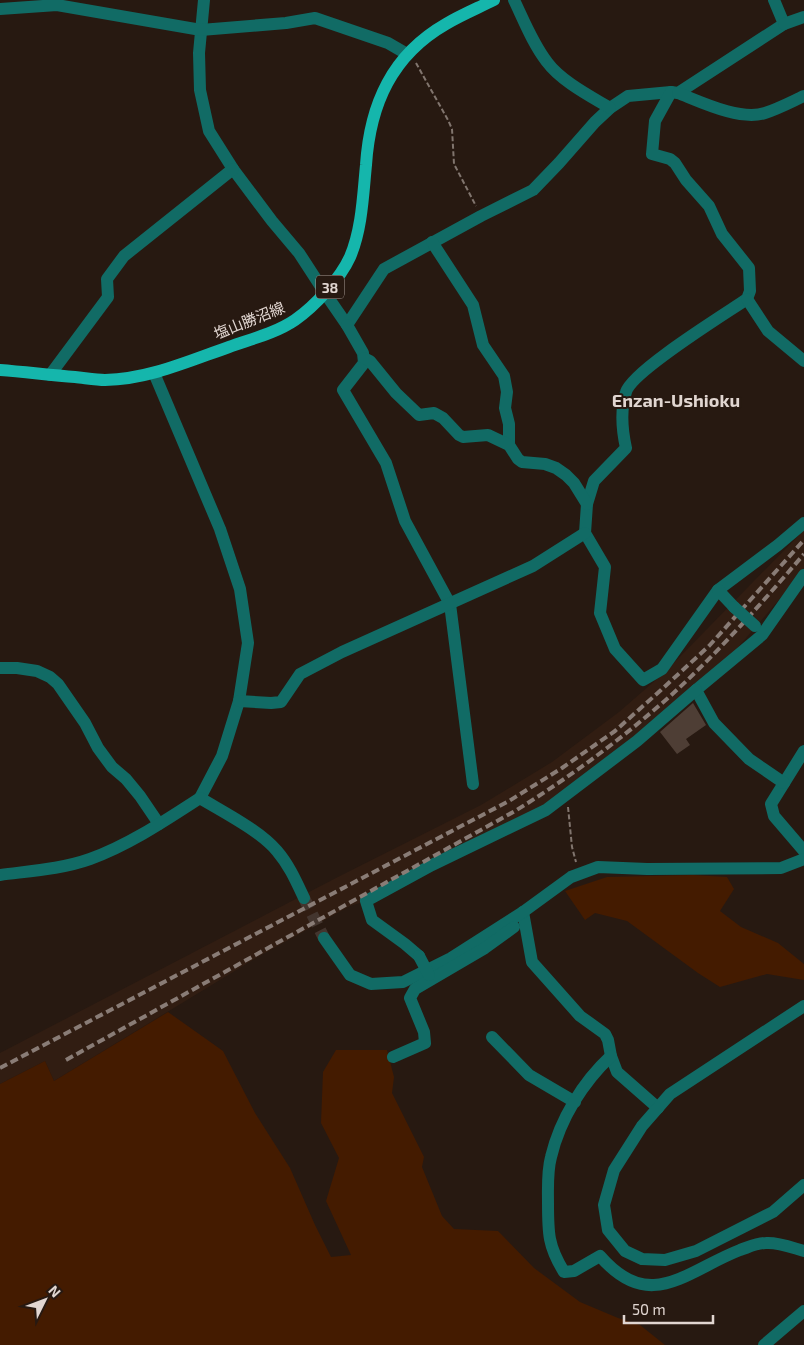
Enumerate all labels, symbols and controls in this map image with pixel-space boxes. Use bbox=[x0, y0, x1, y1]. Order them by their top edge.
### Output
road number: 38 bbox=[316, 276, 344, 298]
street label: 塩山勝沼線 bbox=[211, 298, 287, 342]
district label: Enzan-Ushioku bbox=[612, 389, 740, 411]
north arrow bbox=[20, 1275, 70, 1325]
text: N bbox=[45, 1282, 65, 1300]
scale bar bbox=[624, 1292, 713, 1324]
text: 50 m bbox=[632, 1300, 666, 1318]

